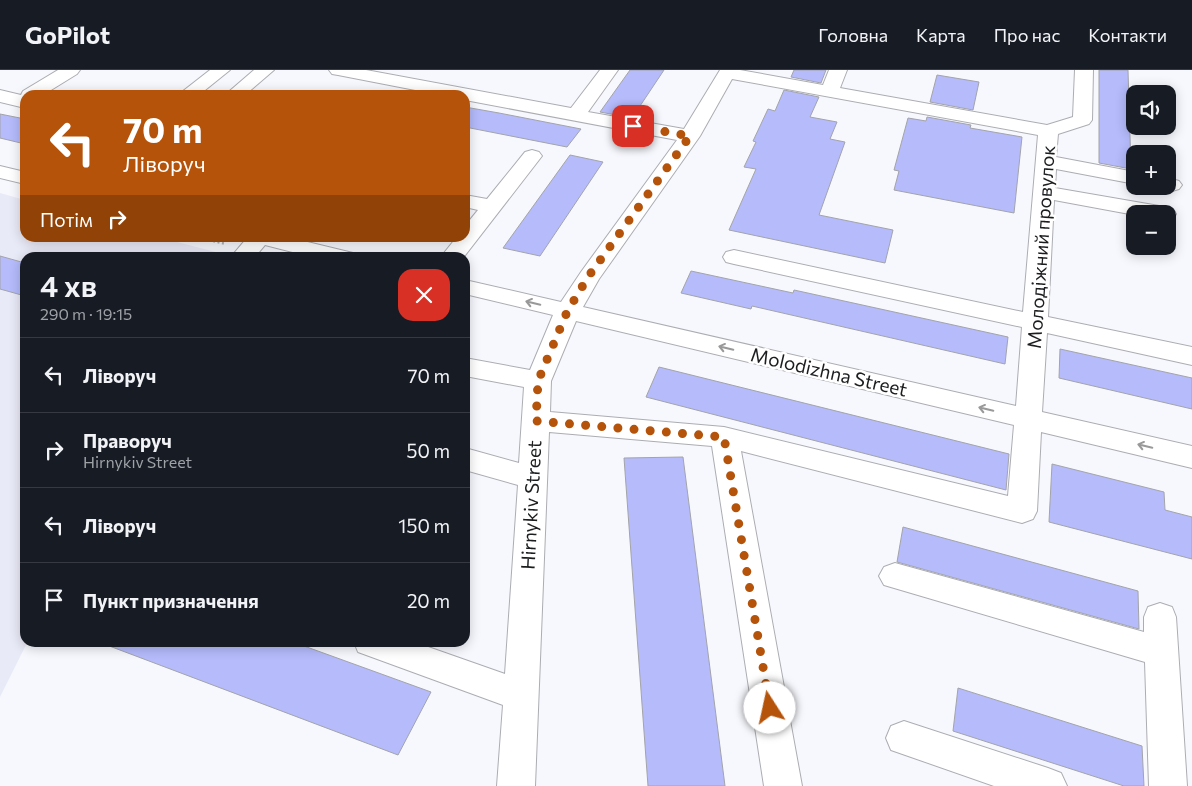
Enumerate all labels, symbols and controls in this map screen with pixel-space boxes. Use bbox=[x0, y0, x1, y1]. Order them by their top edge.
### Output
text: GoPilot bbox=[25, 20, 110, 49]
text: Головна bbox=[818, 24, 888, 46]
text: Карта bbox=[916, 24, 966, 46]
text: Про нас bbox=[994, 24, 1060, 46]
text: Контакти bbox=[1088, 24, 1167, 46]
map controls bbox=[1126, 85, 1176, 255]
button: sound bbox=[1126, 85, 1176, 135]
pin bbox=[612, 105, 654, 147]
text: 70 m bbox=[123, 107, 203, 150]
icon: left bbox=[40, 110, 105, 175]
icon: arrive bbox=[619, 112, 647, 140]
street label: Молодіжний провулок bbox=[1022, 144, 1059, 349]
button: + bbox=[1126, 145, 1176, 195]
text: Ліворуч bbox=[123, 150, 206, 177]
icon: right bbox=[103, 205, 131, 233]
button: − bbox=[1126, 205, 1176, 255]
text: Потім bbox=[40, 208, 93, 231]
text: 4 хв bbox=[40, 266, 97, 303]
button: close bbox=[398, 269, 450, 321]
one-way arrow bbox=[526, 298, 542, 307]
text: 290 m · 19:15 bbox=[40, 304, 132, 323]
street label: Molodizhna Street bbox=[749, 342, 910, 401]
one-way arrow bbox=[718, 343, 734, 352]
icon: left bbox=[40, 361, 68, 389]
text: Ліворуч bbox=[83, 364, 156, 387]
text: 70 m bbox=[407, 364, 450, 387]
one-way arrow bbox=[979, 404, 995, 413]
text: Праворуч bbox=[83, 429, 172, 452]
icon: right bbox=[40, 436, 68, 464]
text: 50 m bbox=[406, 439, 450, 462]
street label: Hirnykiv Street bbox=[516, 440, 545, 570]
one-way arrow bbox=[1137, 441, 1153, 450]
text: Hirnykiv Street bbox=[83, 452, 192, 471]
icon: left bbox=[40, 511, 68, 539]
text: Ліворуч bbox=[83, 514, 156, 537]
text: 150 m bbox=[398, 514, 450, 537]
icon: arrive bbox=[40, 586, 68, 614]
text: Пункт призначення bbox=[83, 589, 259, 612]
text: 20 m bbox=[407, 589, 450, 612]
position arrow bbox=[743, 681, 795, 733]

